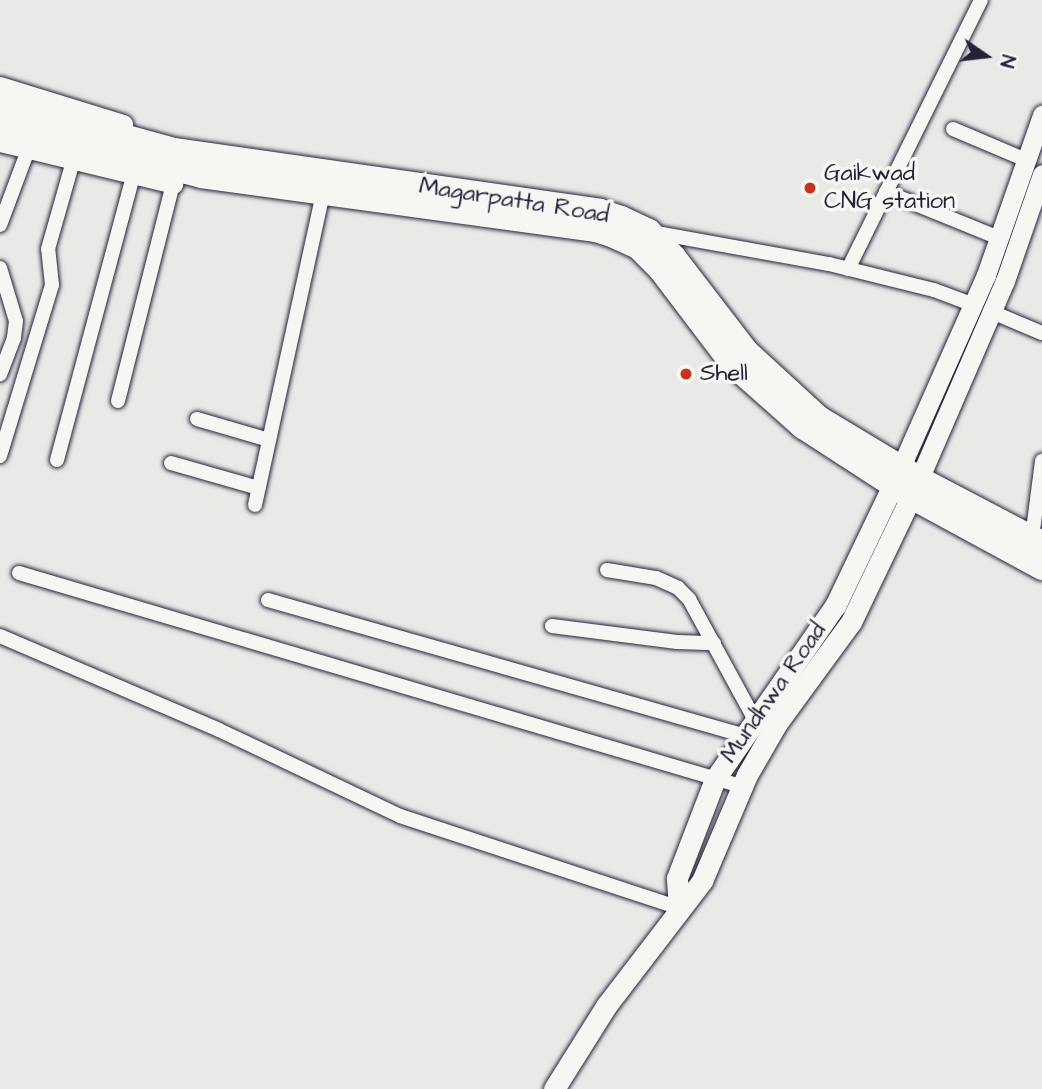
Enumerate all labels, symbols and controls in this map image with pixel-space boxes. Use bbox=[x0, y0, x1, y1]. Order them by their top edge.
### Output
north arrow bbox=[951, 21, 1021, 91]
text: N bbox=[992, 52, 1021, 70]
place label: Gaikwad CNG station bbox=[824, 160, 955, 216]
street label: Magarpatta Road bbox=[417, 172, 611, 230]
marker: Gaikwad CNG station bbox=[802, 180, 818, 196]
place label: Shell bbox=[700, 360, 748, 388]
marker: Shell bbox=[678, 366, 694, 382]
street label: Mundhwa Road bbox=[715, 617, 833, 769]

